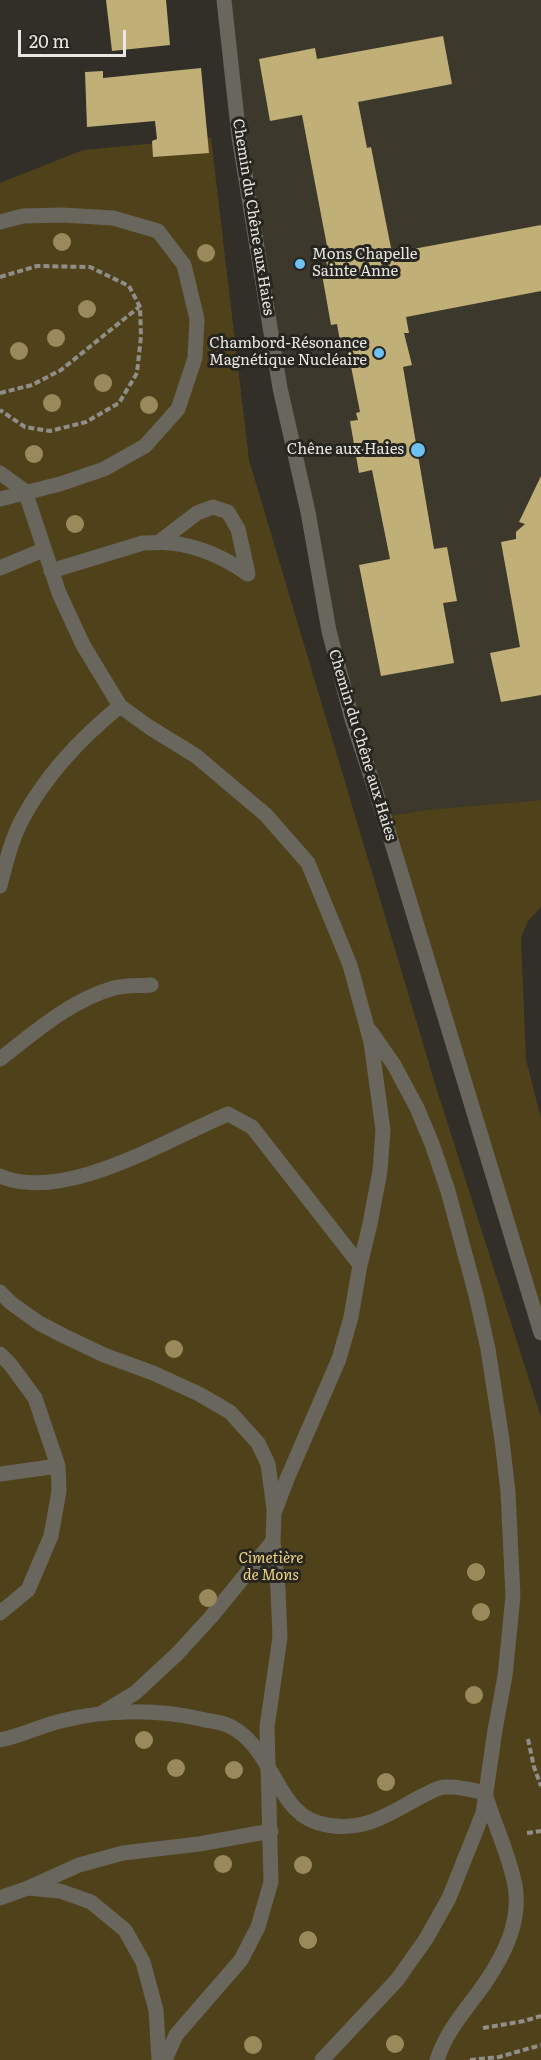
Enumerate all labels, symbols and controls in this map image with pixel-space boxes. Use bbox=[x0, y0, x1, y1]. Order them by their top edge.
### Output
scale bar bbox=[21, 18, 129, 56]
text: 20 m bbox=[29, 27, 70, 54]
street label: Chemin du Chêne aux Haies bbox=[229, 117, 277, 317]
place label: Mons Chapelle Sainte Anne bbox=[312, 246, 418, 281]
marker: Mons Chapelle Sainte Anne bbox=[293, 257, 307, 271]
place label: Chambord-Résonance Magnétique Nucléaire bbox=[209, 335, 367, 370]
marker: Chambord-Résonance Magnétique Nucléaire bbox=[372, 346, 386, 360]
place label: Chêne aux Haies bbox=[287, 441, 404, 459]
marker: Chêne aux Haies bbox=[409, 441, 427, 459]
street label: Chemin du Chêne aux Haies bbox=[324, 647, 400, 843]
park label: Cimetière de Mons bbox=[239, 1550, 303, 1585]

